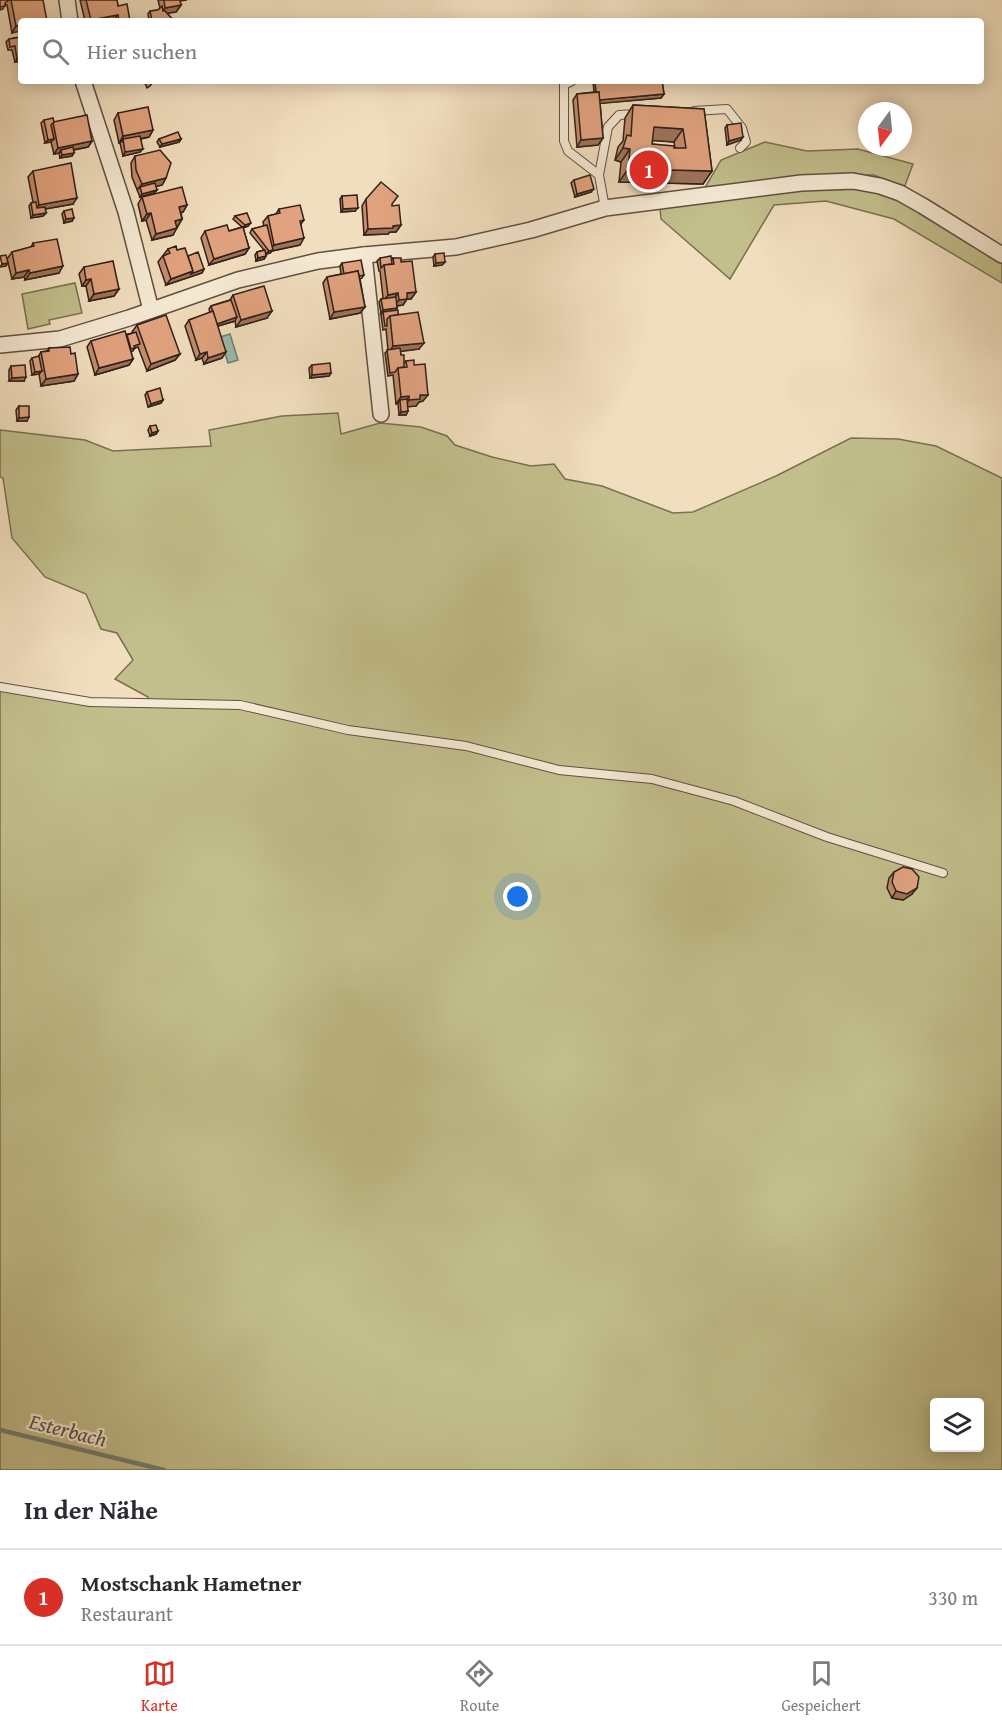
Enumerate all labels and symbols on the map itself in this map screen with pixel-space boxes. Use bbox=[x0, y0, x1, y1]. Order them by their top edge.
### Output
north arrow bbox=[858, 102, 912, 156]
pin: 1 bbox=[630, 148, 668, 192]
your location bbox=[503, 882, 532, 911]
water label: Esterbach bbox=[25, 1405, 110, 1455]

